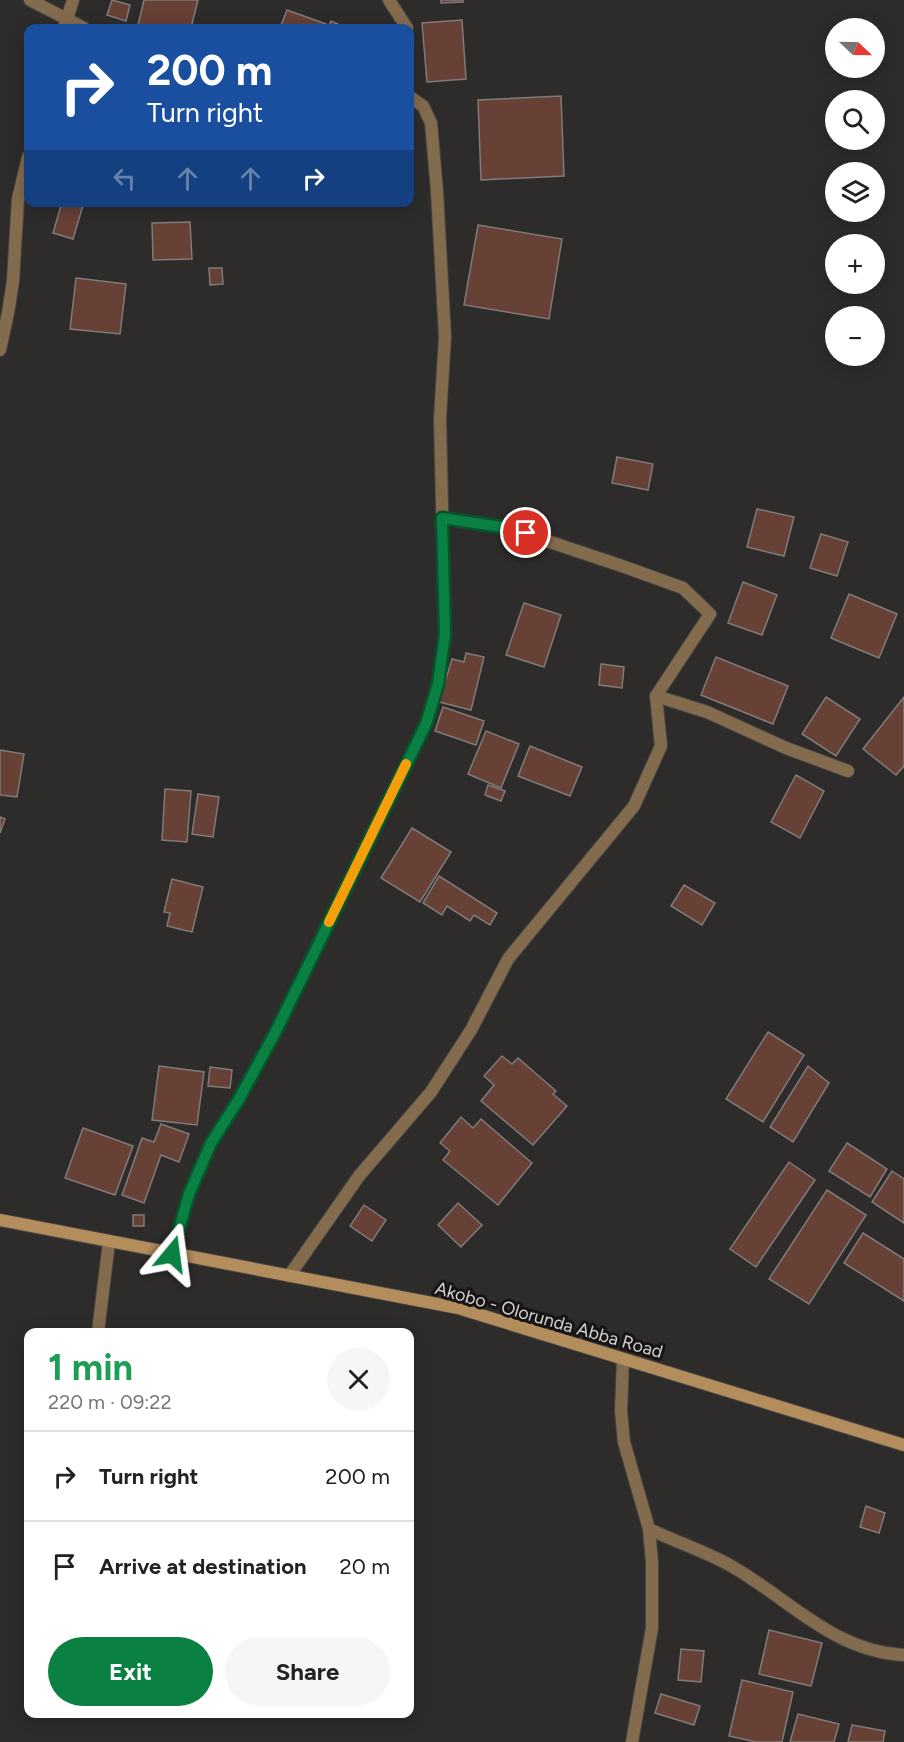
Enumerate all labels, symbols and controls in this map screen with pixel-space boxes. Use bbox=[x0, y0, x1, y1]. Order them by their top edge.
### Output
north arrow bbox=[825, 18, 885, 78]
map controls bbox=[825, 18, 885, 366]
text: 200 m bbox=[147, 45, 272, 96]
icon: right bbox=[48, 48, 126, 126]
button: search bbox=[825, 90, 885, 150]
text: Turn right bbox=[147, 96, 263, 129]
icon: left bbox=[108, 162, 141, 195]
icon: ahead bbox=[171, 162, 204, 195]
icon: ahead bbox=[234, 162, 267, 195]
icon: right bbox=[297, 162, 330, 195]
button: layers bbox=[825, 162, 885, 222]
button: + bbox=[825, 234, 885, 294]
button: − bbox=[825, 306, 885, 366]
pin bbox=[500, 507, 551, 558]
icon: arrive bbox=[509, 516, 542, 549]
position arrow bbox=[140, 1222, 204, 1286]
street label: Akobo - Olorunda Abba Road bbox=[433, 1277, 665, 1363]
text: 1 min bbox=[48, 1346, 133, 1389]
button: close bbox=[327, 1348, 390, 1411]
text: 220 m · 09:22 bbox=[48, 1390, 172, 1414]
icon: right bbox=[48, 1460, 81, 1493]
text: Turn right bbox=[99, 1463, 198, 1490]
text: 200 m bbox=[325, 1463, 390, 1490]
icon: arrive bbox=[48, 1550, 81, 1583]
text: Arrive at destination bbox=[99, 1553, 307, 1580]
text: 20 m bbox=[339, 1553, 390, 1580]
button: Exit bbox=[48, 1637, 213, 1706]
button: Share bbox=[225, 1637, 390, 1706]

